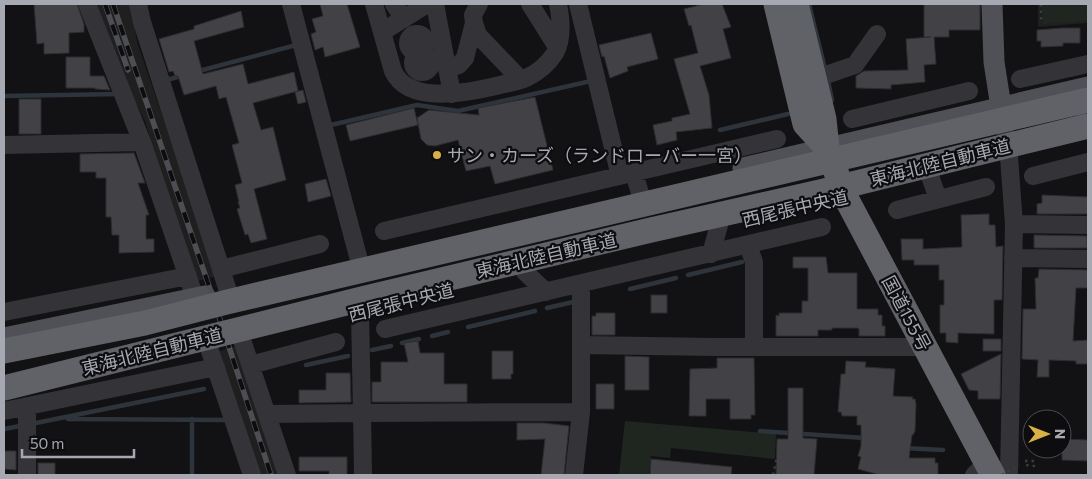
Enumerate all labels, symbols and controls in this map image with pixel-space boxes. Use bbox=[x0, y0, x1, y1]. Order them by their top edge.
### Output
street label: 東海北陸自動車道 bbox=[867, 134, 1013, 190]
place label: サン・カーズ（ランドローバー一宮） bbox=[447, 144, 752, 166]
marker: サン・カーズ（ランドローバー一宮） bbox=[431, 149, 443, 161]
street label: 西尾張中央道 bbox=[740, 185, 850, 231]
street label: 東海北陸自動車道 bbox=[473, 228, 619, 282]
street label: 国道155号 bbox=[878, 271, 936, 355]
street label: 西尾張中央道 bbox=[346, 278, 456, 326]
street label: 東海北陸自動車道 bbox=[79, 323, 225, 379]
north arrow bbox=[1022, 409, 1072, 459]
scale bar bbox=[22, 426, 135, 458]
text: N bbox=[1052, 429, 1069, 439]
text: 50 m bbox=[30, 434, 64, 452]

